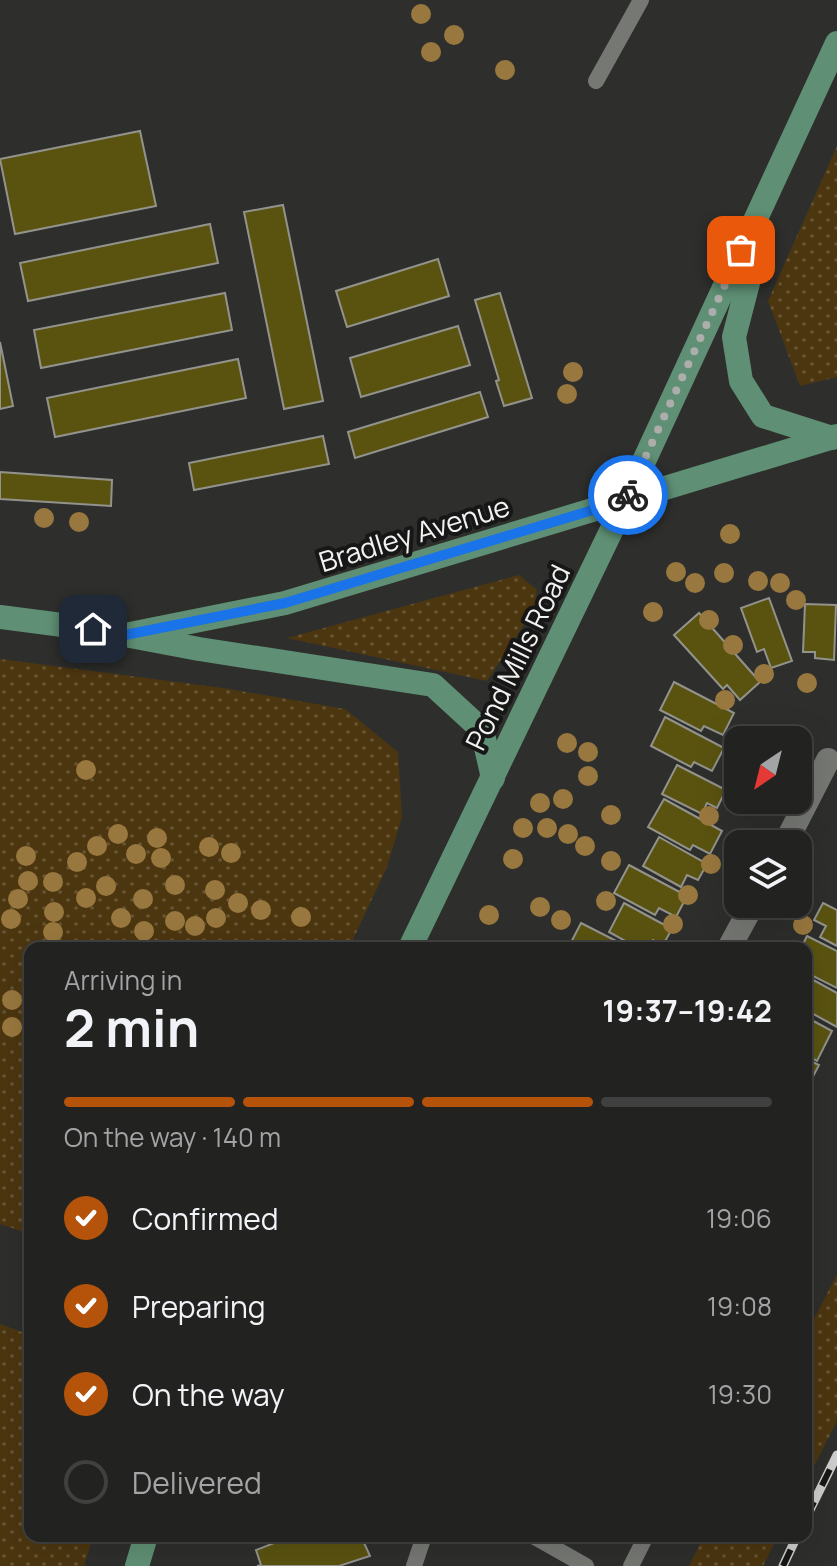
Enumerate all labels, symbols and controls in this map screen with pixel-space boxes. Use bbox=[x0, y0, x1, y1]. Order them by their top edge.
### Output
pin bbox=[707, 216, 775, 284]
icon: bag bbox=[719, 228, 763, 272]
courier bbox=[588, 455, 668, 535]
icon: bike bbox=[606, 473, 650, 517]
street label: Bradley Avenue bbox=[314, 486, 514, 580]
street label: Pond Mills Road bbox=[456, 558, 578, 756]
pin bbox=[59, 595, 127, 663]
icon: home bbox=[71, 607, 115, 651]
north arrow bbox=[724, 726, 812, 814]
map controls bbox=[724, 726, 812, 918]
button: layers bbox=[724, 830, 812, 918]
text: Arriving in bbox=[64, 962, 182, 998]
text: 19:37–19:42 bbox=[602, 990, 772, 1031]
text: 2 min bbox=[64, 992, 199, 1063]
text: On the way · 140 m bbox=[64, 1119, 281, 1155]
icon: check bbox=[64, 1196, 108, 1240]
text: Confirmed bbox=[132, 1198, 279, 1239]
text: 19:06 bbox=[706, 1200, 772, 1236]
icon: check bbox=[64, 1284, 108, 1328]
text: Preparing bbox=[132, 1286, 266, 1327]
text: 19:08 bbox=[707, 1288, 772, 1324]
icon: check bbox=[64, 1372, 108, 1416]
text: On the way bbox=[132, 1374, 285, 1415]
text: 19:30 bbox=[708, 1376, 772, 1412]
text: Delivered bbox=[132, 1462, 262, 1503]

